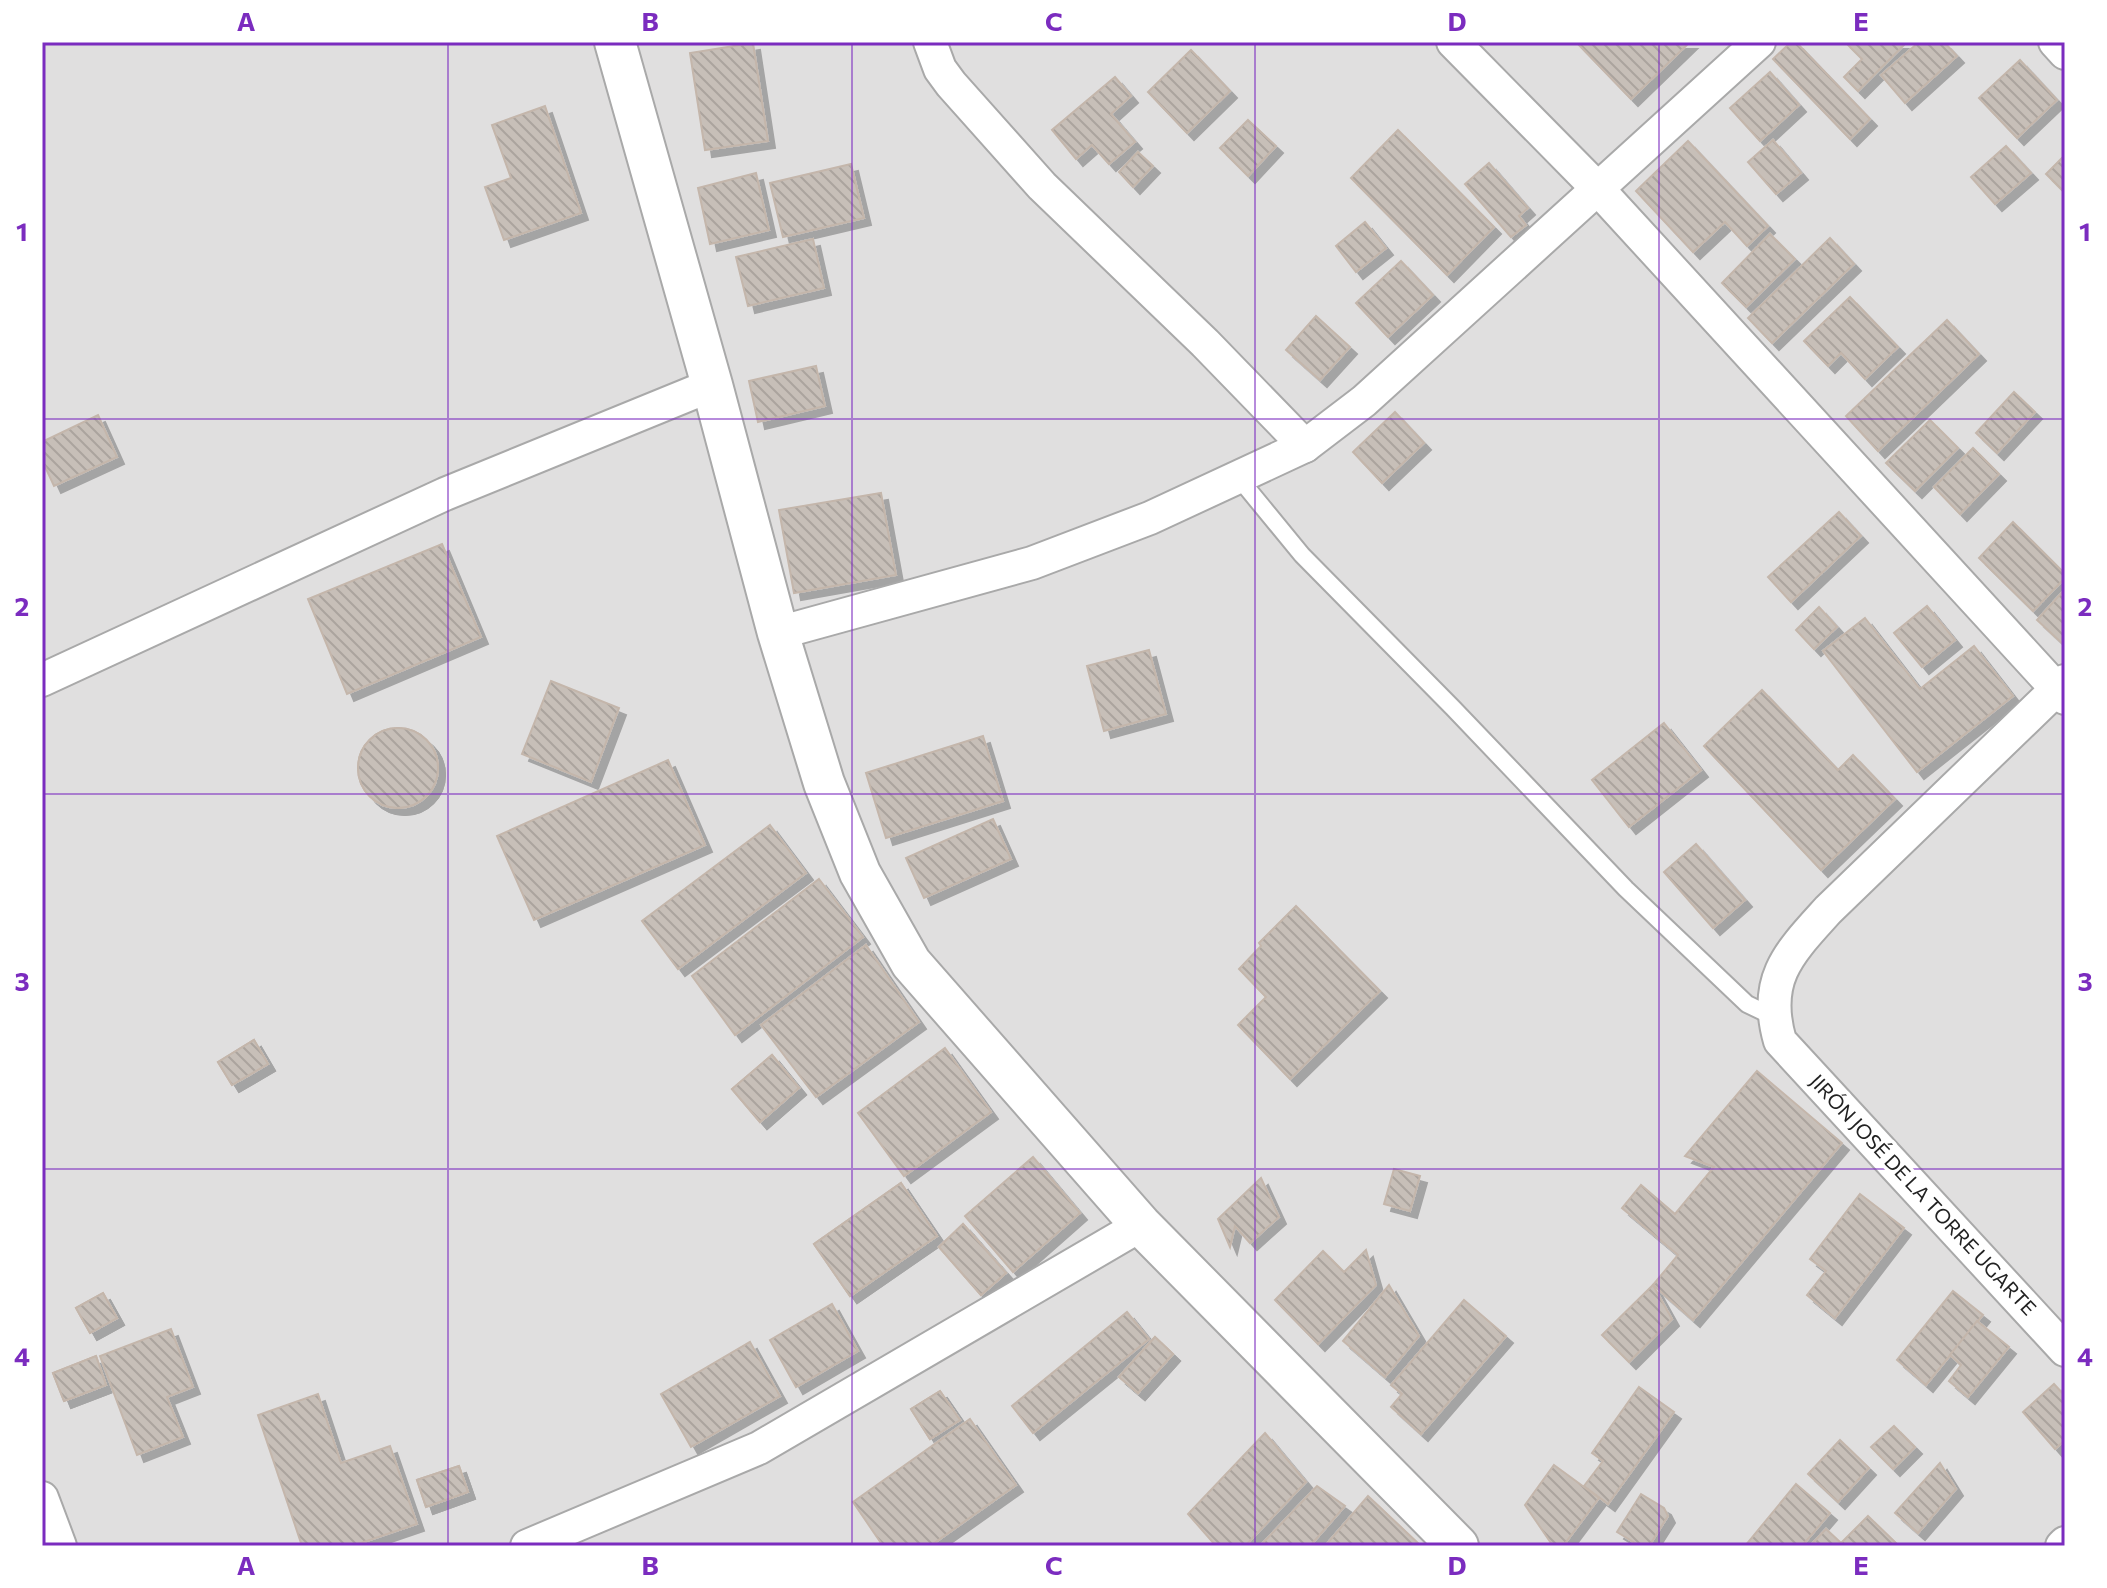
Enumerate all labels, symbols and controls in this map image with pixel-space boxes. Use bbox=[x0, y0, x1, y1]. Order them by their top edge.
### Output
text: A bbox=[237, 5, 256, 36]
text: B bbox=[641, 5, 659, 36]
text: C bbox=[1045, 5, 1063, 36]
text: D bbox=[1447, 5, 1467, 36]
text: E bbox=[1853, 5, 1869, 36]
text: 1 bbox=[16, 215, 28, 246]
text: 1 bbox=[2079, 215, 2091, 246]
text: 2 bbox=[15, 590, 29, 621]
text: 2 bbox=[2078, 590, 2092, 621]
text: 3 bbox=[14, 965, 30, 996]
text: 3 bbox=[2077, 965, 2093, 996]
street label: JIRÓN JOSÉ DE LA TORRE UGARTE bbox=[1806, 1069, 2042, 1320]
text: 4 bbox=[14, 1340, 30, 1371]
text: 4 bbox=[2077, 1340, 2093, 1371]
text: A bbox=[237, 1549, 256, 1580]
text: B bbox=[641, 1549, 659, 1580]
text: C bbox=[1045, 1549, 1063, 1580]
text: D bbox=[1447, 1549, 1467, 1580]
text: E bbox=[1853, 1549, 1869, 1580]

